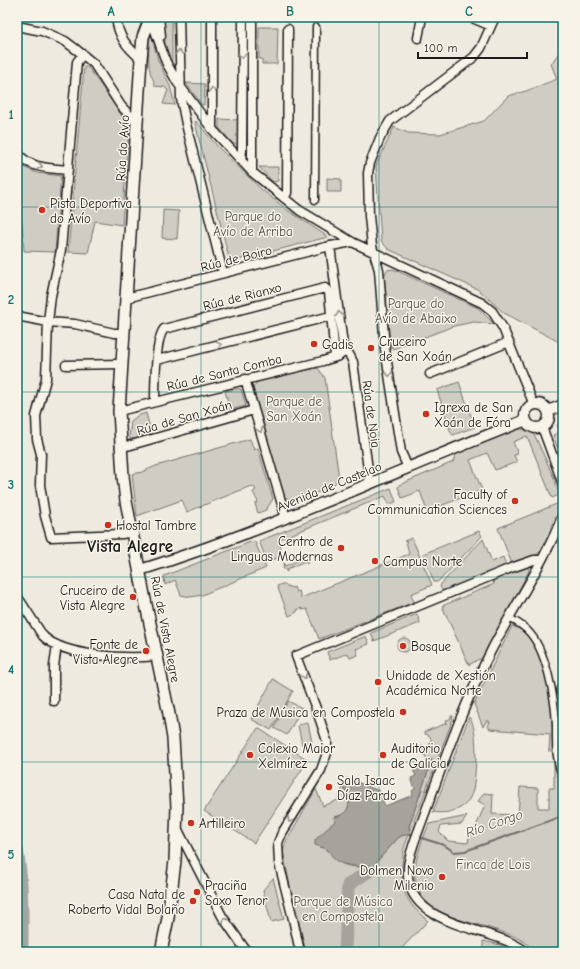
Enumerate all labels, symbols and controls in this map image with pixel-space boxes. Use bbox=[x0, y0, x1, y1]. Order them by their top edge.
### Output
text: A bbox=[107, 4, 115, 19]
text: B bbox=[286, 4, 294, 19]
text: C bbox=[465, 4, 473, 19]
scale bar bbox=[418, 34, 527, 60]
text: 100 m bbox=[424, 41, 457, 55]
one-way arrow bbox=[175, 49, 183, 55]
one-way arrow bbox=[238, 53, 246, 59]
one-way arrow bbox=[208, 87, 216, 93]
text: 1 bbox=[8, 107, 14, 122]
street label: Rúa do Avío bbox=[113, 114, 132, 182]
one-way arrow bbox=[37, 162, 43, 170]
place label: Pista Deportiva do Avío bbox=[50, 196, 132, 226]
marker: Pista Deportiva do Avío bbox=[37, 205, 47, 215]
park label: Parque do Avío de Arriba bbox=[213, 209, 293, 239]
street label: Rúa de Boiro bbox=[199, 242, 273, 275]
street label: Rúa de Rianxo bbox=[201, 279, 283, 314]
text: 2 bbox=[8, 292, 14, 307]
park label: Parque do Avío de Abaixo bbox=[375, 296, 457, 326]
one-way arrow bbox=[335, 311, 344, 317]
place label: Cruceiro de San Xoán bbox=[379, 334, 452, 364]
place label: Gadis bbox=[322, 337, 353, 352]
marker: Gadis bbox=[309, 339, 319, 349]
one-way arrow bbox=[215, 341, 222, 350]
marker: Cruceiro de San Xoán bbox=[366, 343, 376, 353]
street label: Rúa de Santa Comba bbox=[165, 351, 283, 394]
one-way arrow bbox=[384, 371, 393, 378]
street label: Rúa de Noia bbox=[359, 379, 384, 449]
park label: Parque de San Xoán bbox=[266, 394, 322, 424]
street label: Rúa de San Xoán bbox=[135, 397, 233, 438]
place label: Igrexa de San Xoán de Fóra bbox=[434, 400, 513, 430]
marker: Igrexa de San Xoán de Fóra bbox=[421, 409, 431, 419]
one-way arrow bbox=[255, 427, 264, 434]
street label: Avenida de Castelao bbox=[275, 459, 384, 514]
text: 3 bbox=[8, 477, 14, 492]
place label: Faculty of Communication Sciences bbox=[368, 487, 508, 517]
marker: Faculty of Communication Sciences bbox=[510, 496, 520, 506]
place label: Hostal Tambre bbox=[116, 518, 197, 533]
marker: Hostal Tambre bbox=[103, 520, 113, 530]
place label: Centro de Linguas Modernas bbox=[231, 534, 333, 564]
district label: Vista Alegre bbox=[87, 537, 173, 556]
marker: Centro de Linguas Modernas bbox=[336, 543, 346, 553]
place label: Campus Norte bbox=[383, 554, 463, 569]
marker: Campus Norte bbox=[370, 556, 380, 566]
street label: Rúa de Vista Alegre bbox=[148, 575, 183, 684]
place label: Cruceiro de Vista Alegre bbox=[60, 583, 125, 613]
marker: Cruceiro de Vista Alegre bbox=[128, 592, 138, 602]
place label: Fonte de Vista Alegre bbox=[73, 637, 138, 667]
place label: Bosque bbox=[411, 639, 452, 654]
marker: Bosque bbox=[398, 641, 408, 651]
marker: Fonte de Vista Alegre bbox=[141, 646, 151, 656]
text: 4 bbox=[8, 662, 14, 677]
place label: Unidade de Xestión Académica Norte bbox=[386, 668, 496, 698]
one-way arrow bbox=[299, 672, 307, 679]
marker: Unidade de Xestión Académica Norte bbox=[373, 677, 383, 687]
place label: Praza de Música en Compostela bbox=[217, 705, 395, 720]
marker: Praza de Música en Compostela bbox=[398, 707, 408, 717]
place label: Colexio Maior Xelmírez bbox=[258, 741, 336, 771]
place label: Auditorio de Galicia bbox=[391, 741, 446, 771]
marker: Colexio Maior Xelmírez bbox=[245, 750, 255, 760]
marker: Auditorio de Galicia bbox=[378, 750, 388, 760]
place label: Sala Isaac Díaz Pardo bbox=[337, 773, 397, 803]
marker: Sala Isaac Díaz Pardo bbox=[324, 782, 334, 792]
water label: Río Corgo bbox=[463, 806, 525, 841]
place label: Artilleiro bbox=[199, 816, 245, 831]
one-way arrow bbox=[288, 816, 295, 823]
marker: Artilleiro bbox=[186, 818, 196, 828]
text: 5 bbox=[8, 847, 15, 862]
park label: Finca de Lois bbox=[456, 857, 530, 872]
place label: Dolmen Novo Milenio bbox=[360, 863, 434, 893]
marker: Dolmen Novo Milenio bbox=[437, 872, 447, 882]
place label: Praciña Saxo Tenor bbox=[205, 878, 268, 908]
place label: Casa Natal de Roberto Vidal Bolaño bbox=[68, 887, 185, 917]
marker: Praciña Saxo Tenor bbox=[192, 887, 202, 897]
park label: Parque de Música en Compostela bbox=[293, 894, 393, 924]
marker: Casa Natal de Roberto Vidal Bolaño bbox=[188, 896, 198, 906]
one-way arrow bbox=[222, 917, 230, 924]

